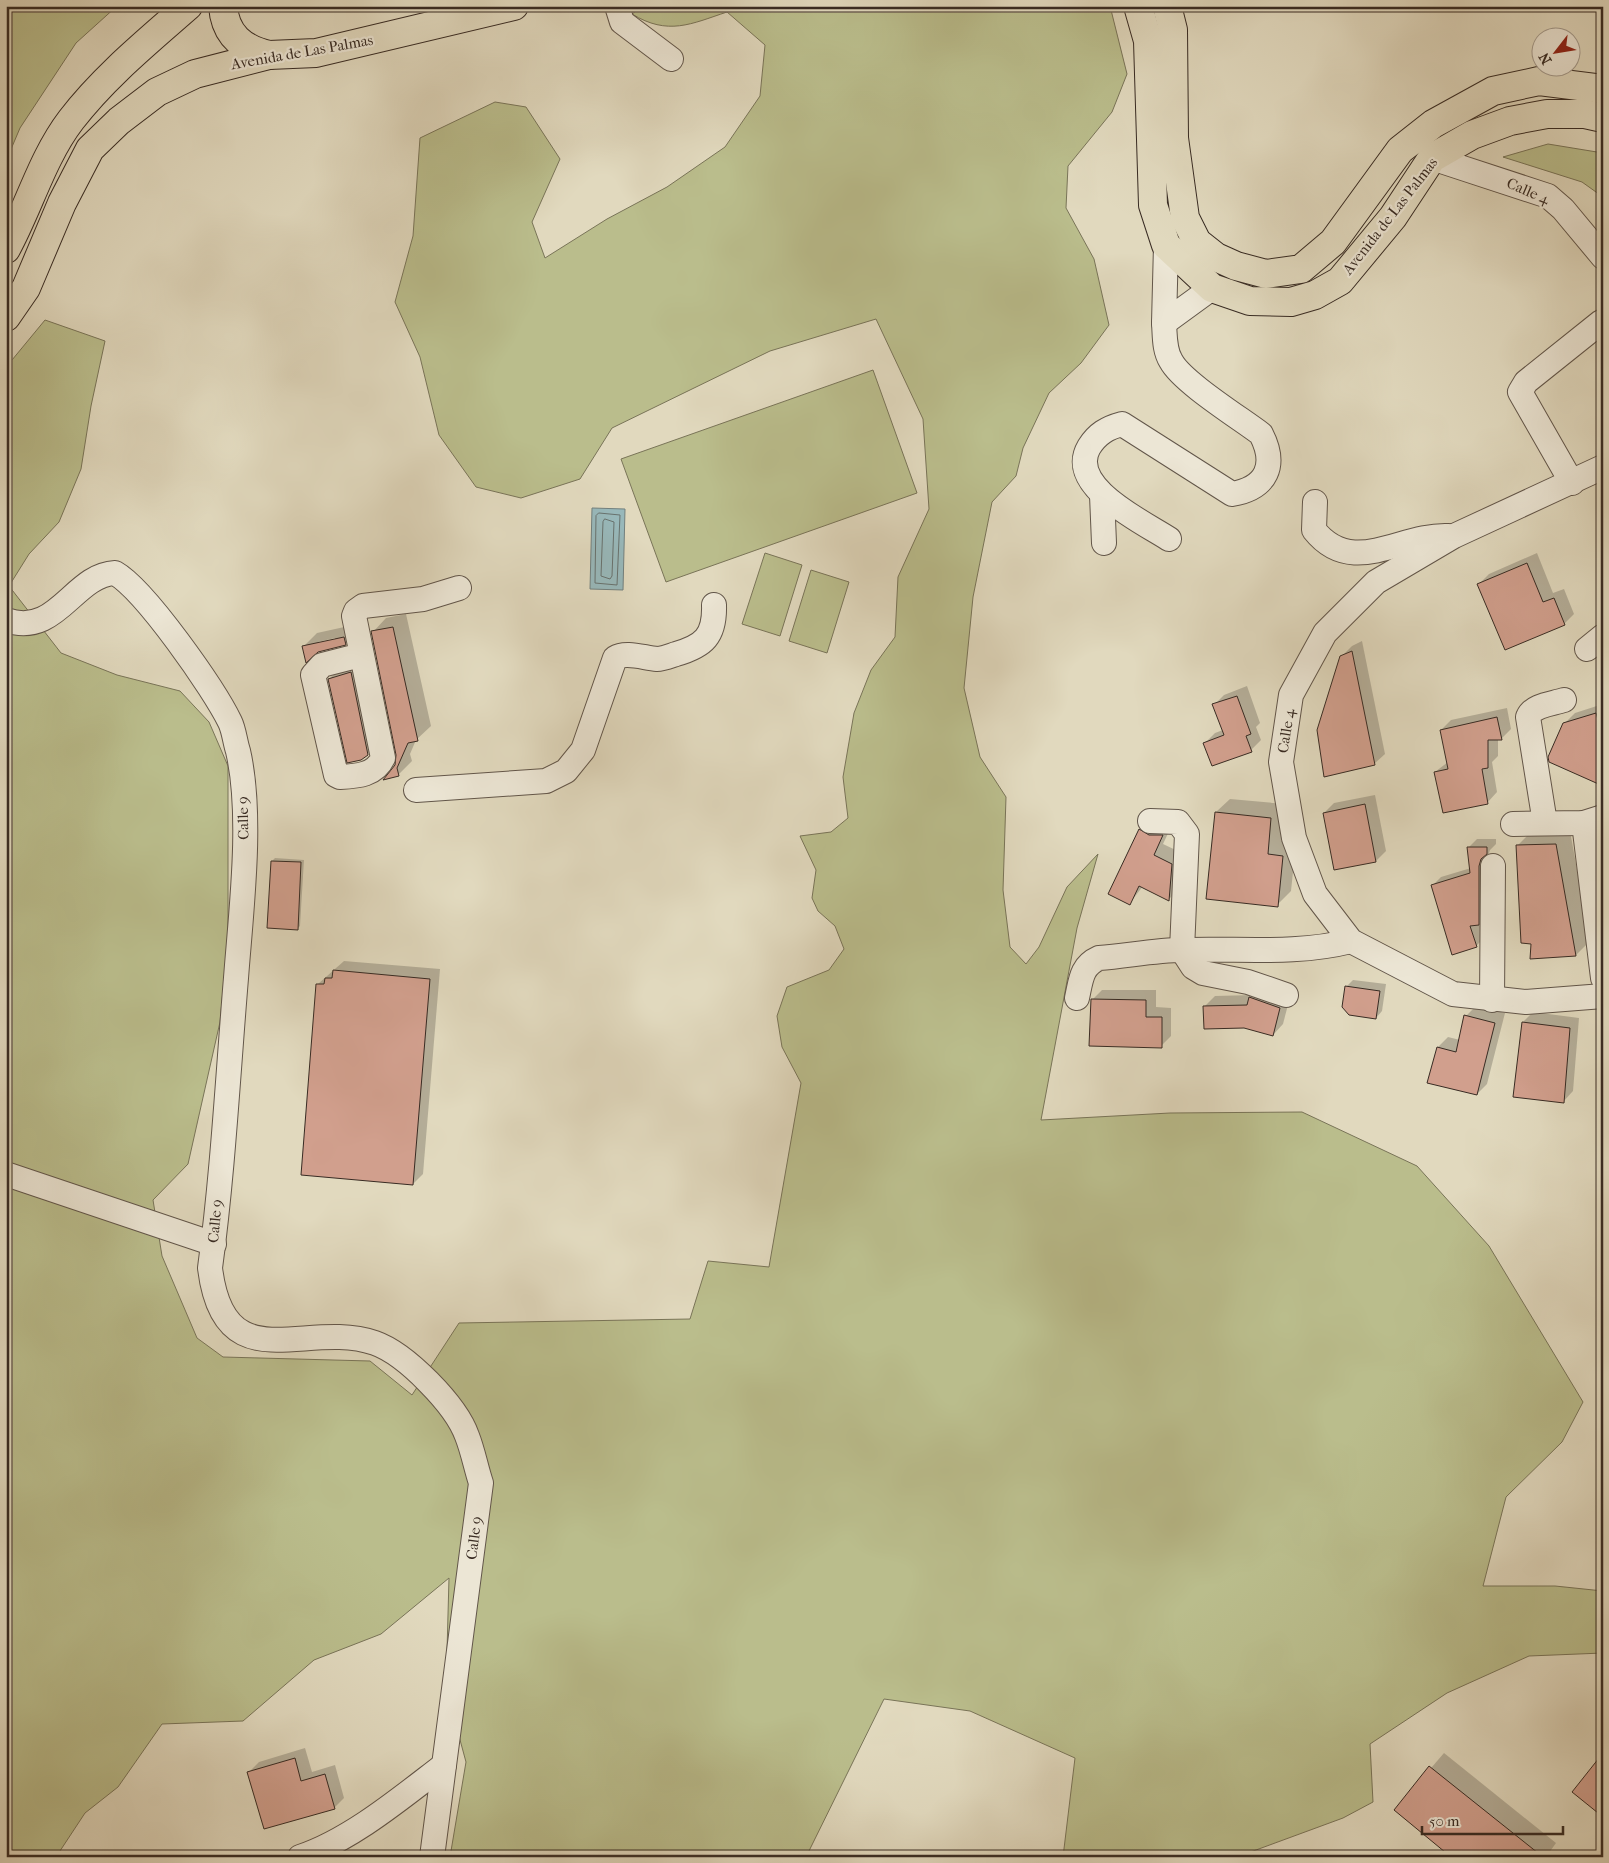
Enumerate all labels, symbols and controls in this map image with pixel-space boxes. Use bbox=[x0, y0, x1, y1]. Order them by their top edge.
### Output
north arrow bbox=[1532, 28, 1582, 78]
street label: Avenida de Las Palmas bbox=[229, 31, 375, 74]
text: N bbox=[1535, 49, 1555, 67]
street label: Avenida de Las Palmas bbox=[1338, 153, 1442, 279]
street label: Calle 4 bbox=[1504, 174, 1553, 208]
street label: Calle 4 bbox=[1274, 706, 1299, 754]
street label: Calle 9 bbox=[234, 796, 252, 840]
street label: Calle 9 bbox=[204, 1198, 226, 1244]
street label: Calle 9 bbox=[462, 1515, 486, 1561]
scale bar bbox=[1422, 1803, 1563, 1835]
text: 50 m bbox=[1429, 1812, 1460, 1830]

